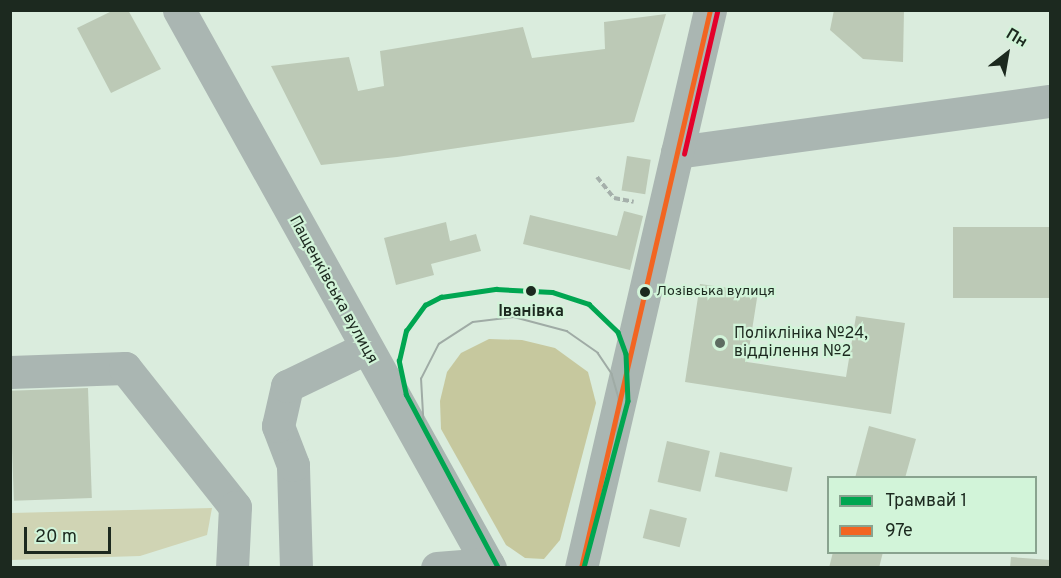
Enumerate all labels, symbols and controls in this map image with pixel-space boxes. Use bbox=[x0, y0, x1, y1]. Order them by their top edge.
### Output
north arrow bbox=[977, 24, 1037, 84]
text: Пн bbox=[1002, 24, 1031, 53]
street label: Пащенківська вулиця bbox=[284, 213, 382, 367]
marker: Іванівка bbox=[522, 282, 540, 300]
place label: Лозівська вулиця bbox=[656, 284, 775, 300]
marker: Лозівська вулиця bbox=[639, 286, 651, 298]
place label: Іванівка bbox=[498, 302, 564, 322]
place label: Поліклініка №24, відділення №2 bbox=[734, 324, 868, 362]
marker: Поліклініка №24, відділення №2 bbox=[711, 334, 729, 352]
legend bbox=[827, 476, 1037, 554]
text: Трамвай 1 bbox=[885, 490, 967, 513]
scale bar bbox=[27, 515, 114, 553]
text: 97е bbox=[885, 520, 913, 543]
text: 20 m bbox=[35, 526, 77, 549]

